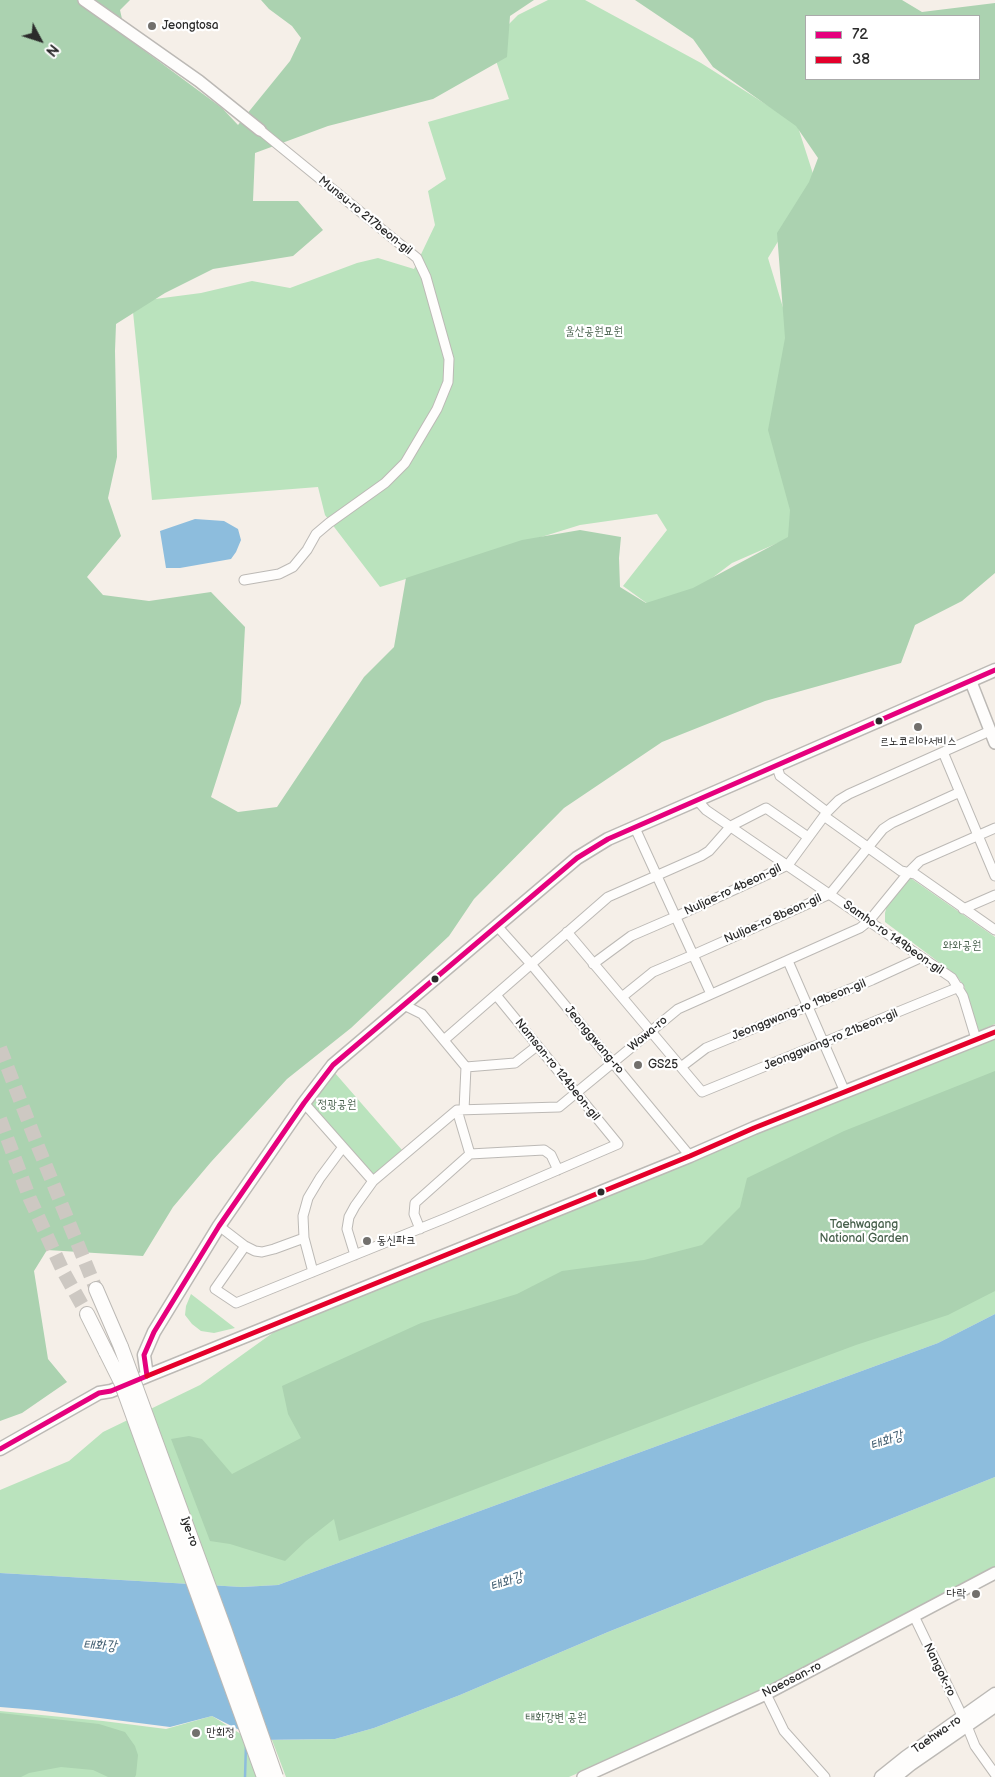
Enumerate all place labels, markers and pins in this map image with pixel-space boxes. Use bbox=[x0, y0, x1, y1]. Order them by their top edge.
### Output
place label: Jeongtosa bbox=[162, 19, 219, 33]
marker: Jeongtosa bbox=[146, 20, 158, 32]
unlabelled marker bbox=[874, 716, 884, 726]
marker: 르노코리아서비스 bbox=[912, 721, 924, 733]
place label: 르노코리아서비스 bbox=[879, 735, 957, 749]
unlabelled marker bbox=[430, 974, 440, 984]
place label: GS25 bbox=[648, 1058, 678, 1072]
marker: GS25 bbox=[632, 1059, 644, 1071]
unlabelled marker bbox=[596, 1187, 606, 1197]
place label: 동신파크 bbox=[377, 1234, 416, 1248]
marker: 동신파크 bbox=[361, 1235, 373, 1247]
place label: 다락 bbox=[947, 1587, 966, 1601]
marker: 다락 bbox=[970, 1588, 982, 1600]
place label: 만회정 bbox=[206, 1726, 235, 1740]
marker: 만회정 bbox=[190, 1727, 202, 1739]

